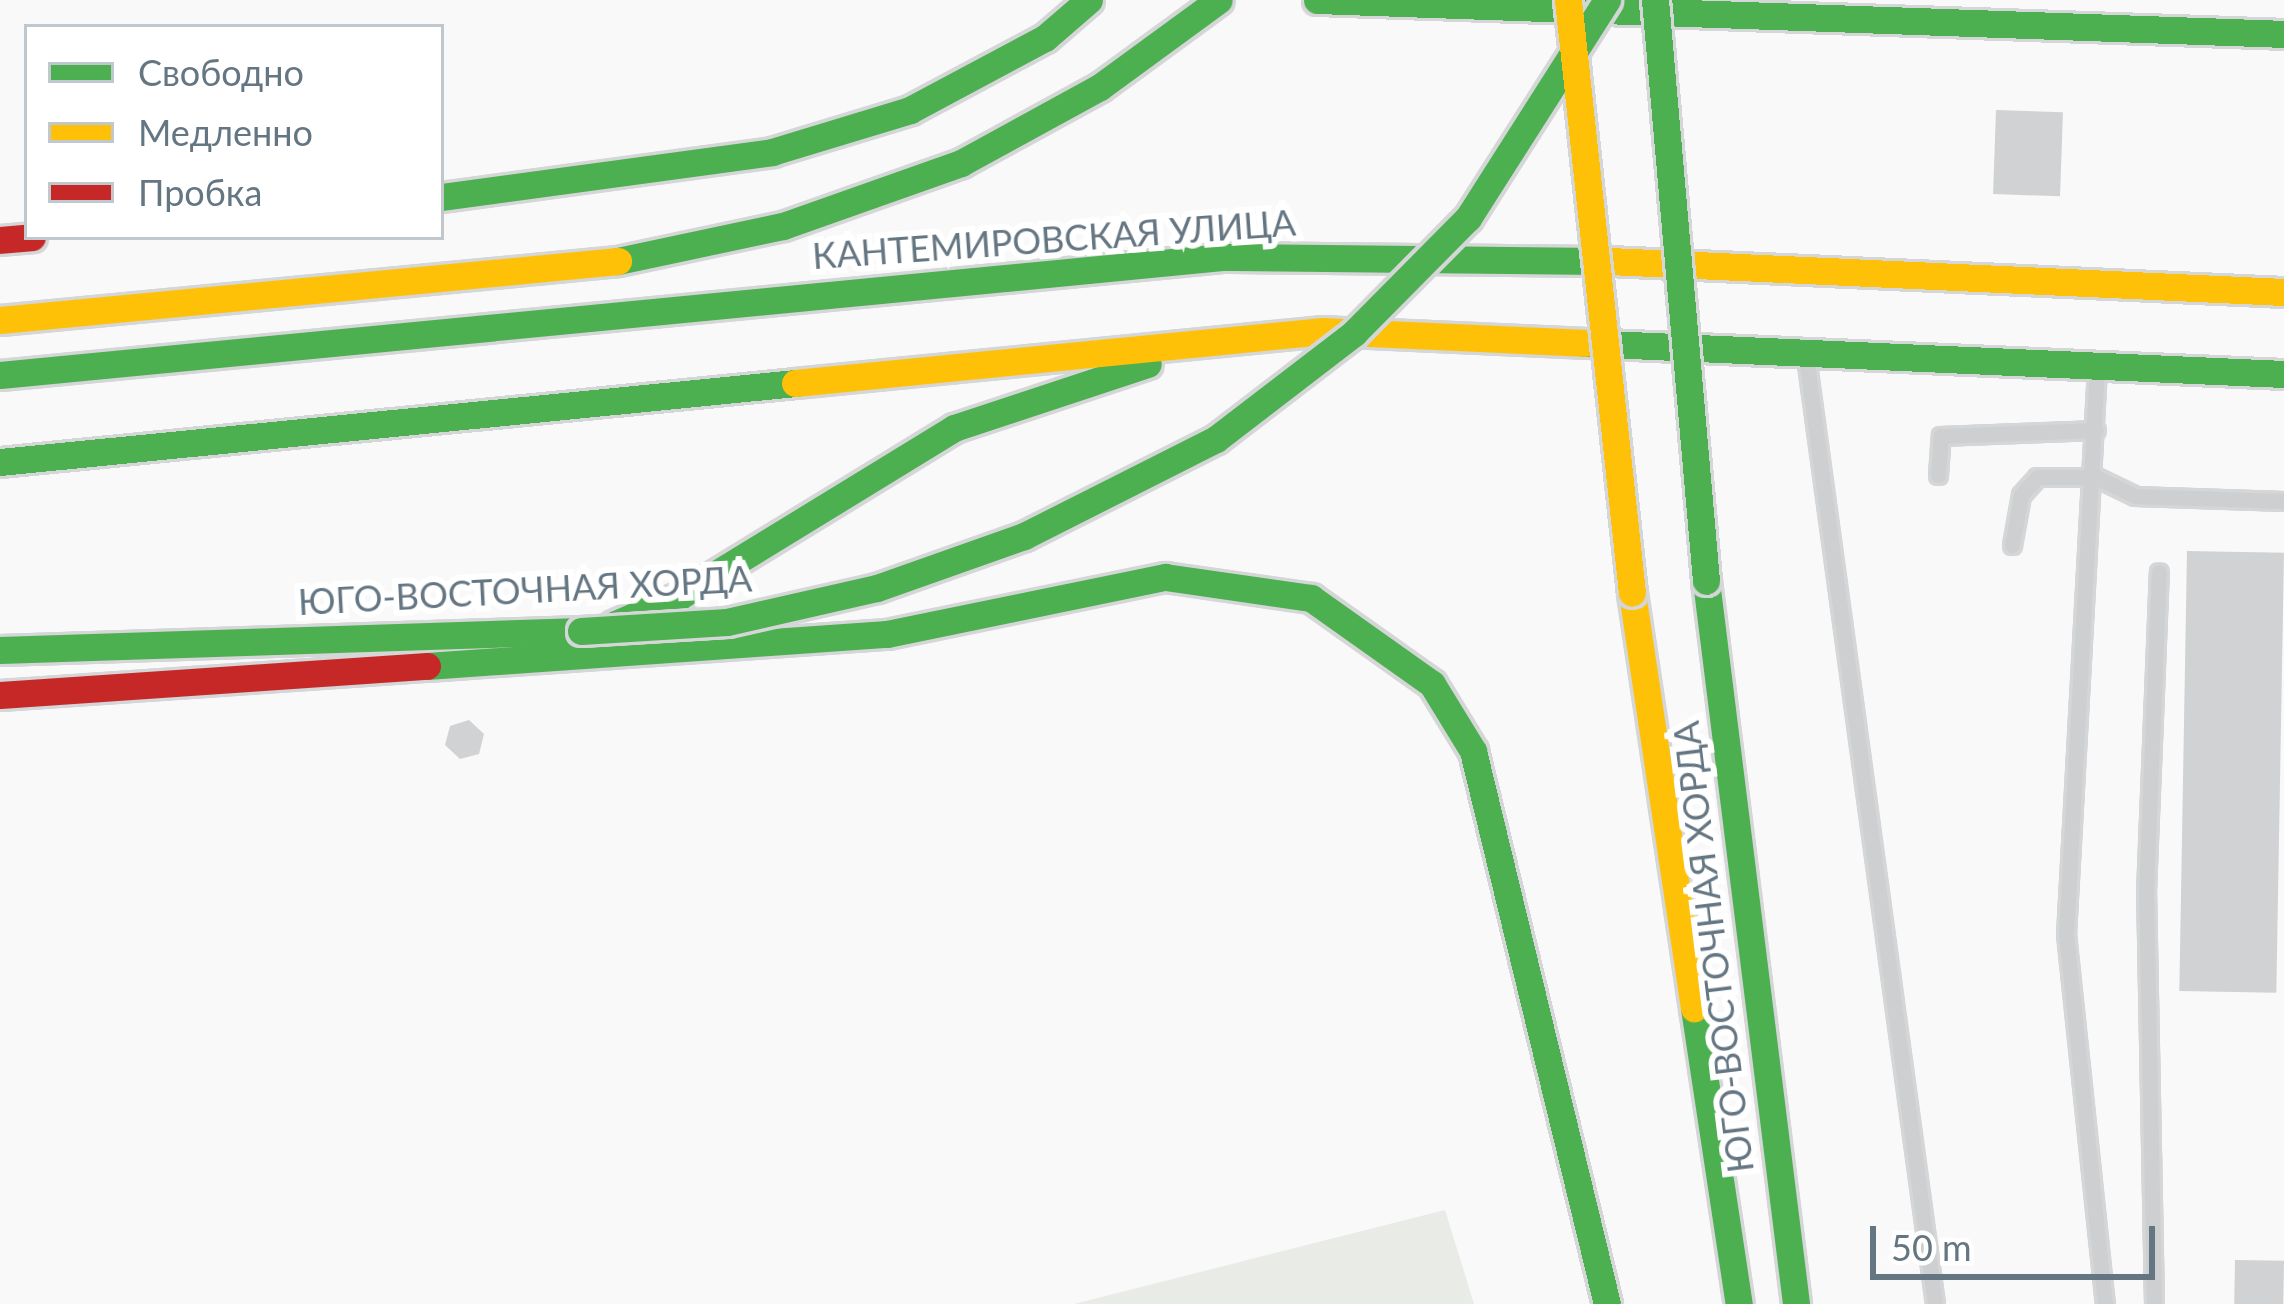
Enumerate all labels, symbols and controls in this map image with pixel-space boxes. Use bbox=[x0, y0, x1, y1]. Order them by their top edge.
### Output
legend bbox=[24, 24, 444, 240]
text: Свободно bbox=[138, 50, 304, 94]
text: Медленно bbox=[138, 110, 313, 154]
text: Пробка bbox=[138, 170, 262, 214]
street label: КАНТЕМИРОВСКАЯ УЛИЦА bbox=[811, 201, 1297, 277]
street label: ЮГО-ВОСТОЧНАЯ ХОРДА bbox=[297, 557, 753, 623]
street label: ЮГО-ВОСТОЧНАЯ ХОРДА bbox=[1664, 719, 1762, 1175]
scale bar bbox=[1876, 1202, 2161, 1276]
text: 50 m bbox=[1891, 1225, 1972, 1269]

